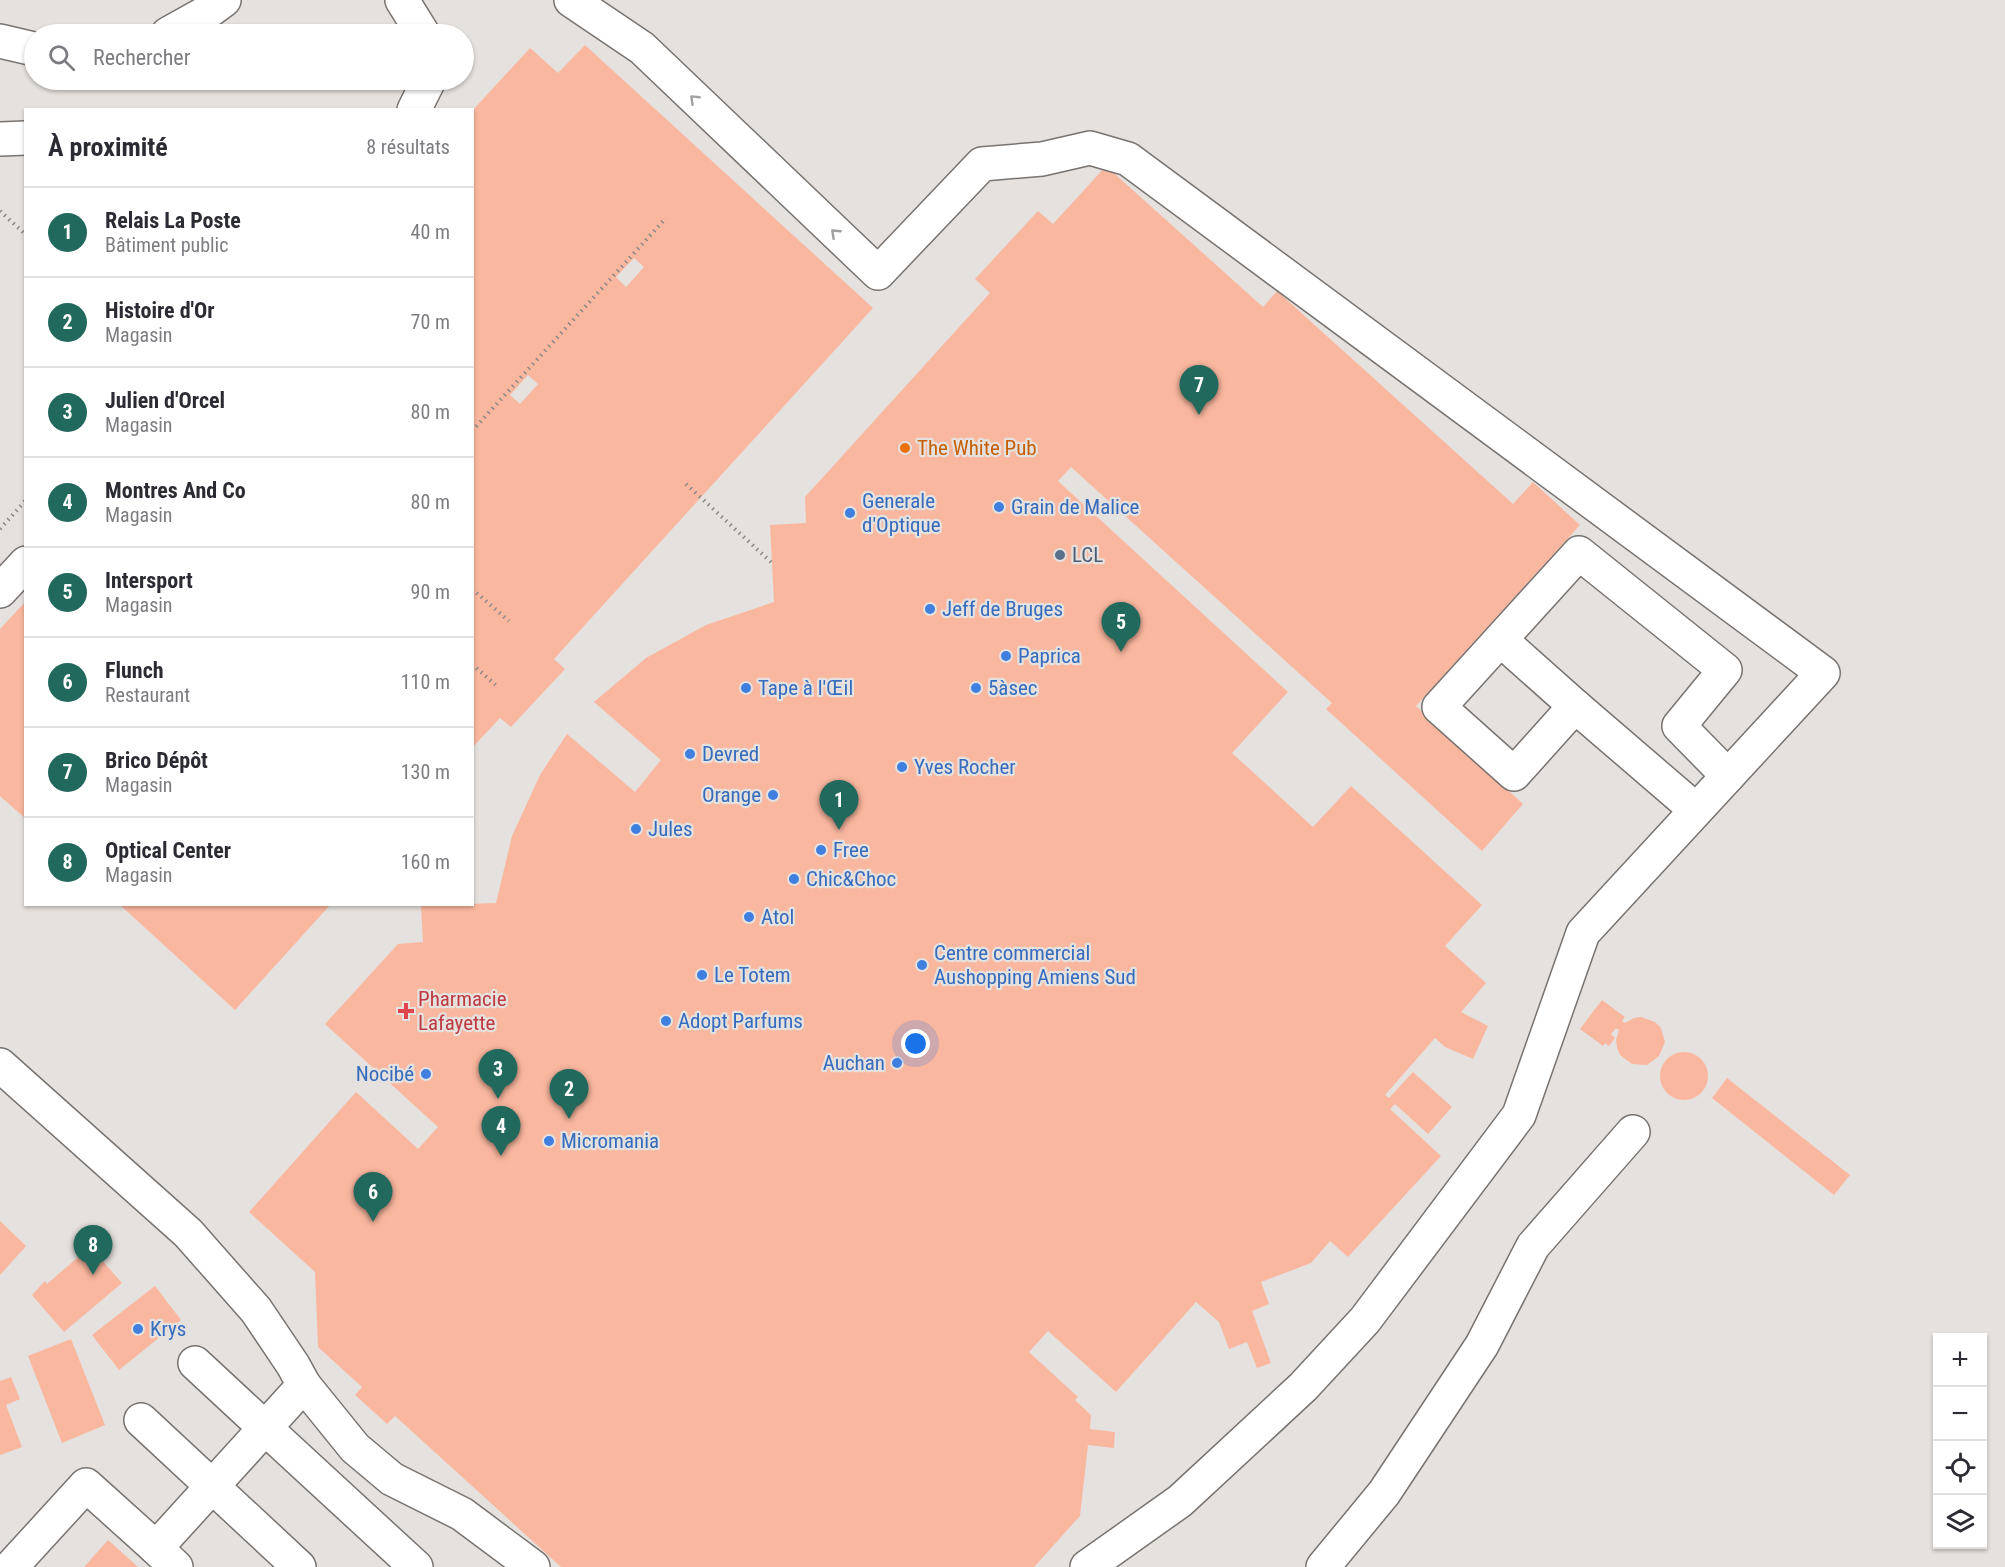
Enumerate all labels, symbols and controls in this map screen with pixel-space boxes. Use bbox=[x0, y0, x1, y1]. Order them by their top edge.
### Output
search box bbox=[24, 24, 474, 90]
icon: search bbox=[45, 41, 78, 74]
text: Rechercher bbox=[93, 45, 190, 70]
one-way arrow bbox=[691, 95, 702, 106]
text: À proximité bbox=[48, 132, 168, 162]
text: 8 résultats bbox=[366, 135, 450, 159]
text: Relais La Poste bbox=[105, 208, 241, 233]
text: 1 bbox=[62, 220, 73, 244]
text: 40 m bbox=[411, 220, 450, 244]
one-way arrow bbox=[832, 229, 842, 240]
text: Bâtiment public bbox=[105, 233, 228, 257]
text: Histoire d'Or bbox=[105, 298, 215, 323]
text: 2 bbox=[62, 310, 73, 334]
text: 70 m bbox=[411, 310, 450, 334]
text: Magasin bbox=[105, 323, 173, 347]
pin: 7 bbox=[1180, 366, 1218, 415]
text: Julien d'Orcel bbox=[105, 388, 225, 413]
text: 3 bbox=[62, 400, 73, 424]
text: 80 m bbox=[411, 400, 450, 424]
text: Magasin bbox=[105, 413, 173, 437]
place label: The White Pub bbox=[917, 436, 1037, 460]
marker: The White Pub bbox=[898, 441, 912, 455]
text: Montres And Co bbox=[105, 478, 246, 503]
place label: Generale d'Optique bbox=[862, 489, 941, 537]
text: 4 bbox=[62, 490, 73, 514]
text: 80 m bbox=[411, 490, 450, 514]
place label: Grain de Malice bbox=[1011, 495, 1140, 519]
marker: Grain de Malice bbox=[992, 500, 1006, 514]
text: Magasin bbox=[105, 503, 173, 527]
marker: Generale d'Optique bbox=[843, 506, 857, 520]
place label: LCL bbox=[1072, 543, 1103, 567]
marker: LCL bbox=[1053, 548, 1067, 562]
text: Intersport bbox=[105, 568, 193, 593]
text: 5 bbox=[62, 580, 73, 604]
text: 90 m bbox=[411, 580, 450, 604]
text: Magasin bbox=[105, 593, 173, 617]
place label: Jeff de Bruges bbox=[942, 597, 1063, 621]
marker: Jeff de Bruges bbox=[923, 602, 937, 616]
pin: 5 bbox=[1102, 602, 1140, 652]
place label: Paprica bbox=[1018, 644, 1081, 668]
marker: Paprica bbox=[999, 649, 1013, 663]
text: Flunch bbox=[105, 658, 164, 683]
text: 6 bbox=[62, 670, 73, 694]
text: 110 m bbox=[401, 670, 450, 694]
place label: Tape à l'Œil bbox=[758, 676, 853, 700]
place label: 5àsec bbox=[988, 676, 1038, 700]
marker: Tape à l'Œil bbox=[739, 681, 753, 695]
marker: 5àsec bbox=[969, 681, 983, 695]
text: Restaurant bbox=[105, 683, 190, 707]
place label: Devred bbox=[702, 742, 759, 766]
marker: Devred bbox=[683, 747, 697, 761]
text: Brico Dépôt bbox=[105, 748, 208, 773]
place label: Yves Rocher bbox=[914, 755, 1016, 779]
text: 7 bbox=[62, 760, 73, 784]
text: 130 m bbox=[401, 760, 450, 784]
marker: Yves Rocher bbox=[895, 760, 909, 774]
text: Magasin bbox=[105, 773, 173, 797]
pin: 1 bbox=[820, 780, 858, 830]
place label: Orange bbox=[702, 783, 761, 807]
marker: Orange bbox=[766, 788, 780, 802]
place label: Jules bbox=[648, 817, 693, 841]
marker: Jules bbox=[629, 822, 643, 836]
text: Optical Center bbox=[105, 838, 231, 863]
place label: Free bbox=[833, 838, 869, 862]
marker: Free bbox=[814, 843, 828, 857]
text: 8 bbox=[62, 850, 73, 874]
text: 160 m bbox=[401, 850, 450, 874]
text: Magasin bbox=[105, 863, 173, 887]
place label: Chic&Choc bbox=[806, 867, 896, 891]
marker: Chic&Choc bbox=[787, 872, 801, 886]
place label: Atol bbox=[761, 905, 794, 929]
marker: Atol bbox=[742, 910, 756, 924]
place label: Centre commercial Aushopping Amiens Sud bbox=[934, 941, 1136, 989]
marker: Centre commercial Aushopping Amiens Sud bbox=[915, 958, 929, 972]
place label: Le Totem bbox=[714, 963, 791, 987]
marker: Le Totem bbox=[695, 968, 709, 982]
place label: Pharmacie Lafayette bbox=[418, 987, 507, 1035]
marker: Pharmacie Lafayette bbox=[399, 1004, 413, 1018]
place label: Adopt Parfums bbox=[678, 1009, 803, 1033]
marker: Adopt Parfums bbox=[659, 1014, 673, 1028]
your location bbox=[901, 1029, 930, 1058]
pin: 3 bbox=[478, 1050, 518, 1099]
place label: Auchan bbox=[823, 1051, 885, 1075]
marker: Auchan bbox=[890, 1056, 904, 1070]
place label: Nocibé bbox=[356, 1062, 414, 1086]
marker: Nocibé bbox=[419, 1067, 433, 1081]
pin: 2 bbox=[550, 1070, 588, 1119]
pin: 4 bbox=[482, 1106, 520, 1156]
place label: Micromania bbox=[561, 1129, 659, 1153]
marker: Micromania bbox=[542, 1134, 556, 1148]
pin: 6 bbox=[354, 1172, 392, 1222]
pin: 8 bbox=[74, 1226, 112, 1275]
place label: Krys bbox=[150, 1317, 186, 1341]
marker: Krys bbox=[131, 1322, 145, 1336]
map controls bbox=[1933, 1333, 1987, 1549]
button: + bbox=[1933, 1333, 1987, 1387]
button: − bbox=[1933, 1387, 1987, 1441]
button: locate bbox=[1933, 1441, 1987, 1495]
button: layers bbox=[1933, 1495, 1987, 1549]

